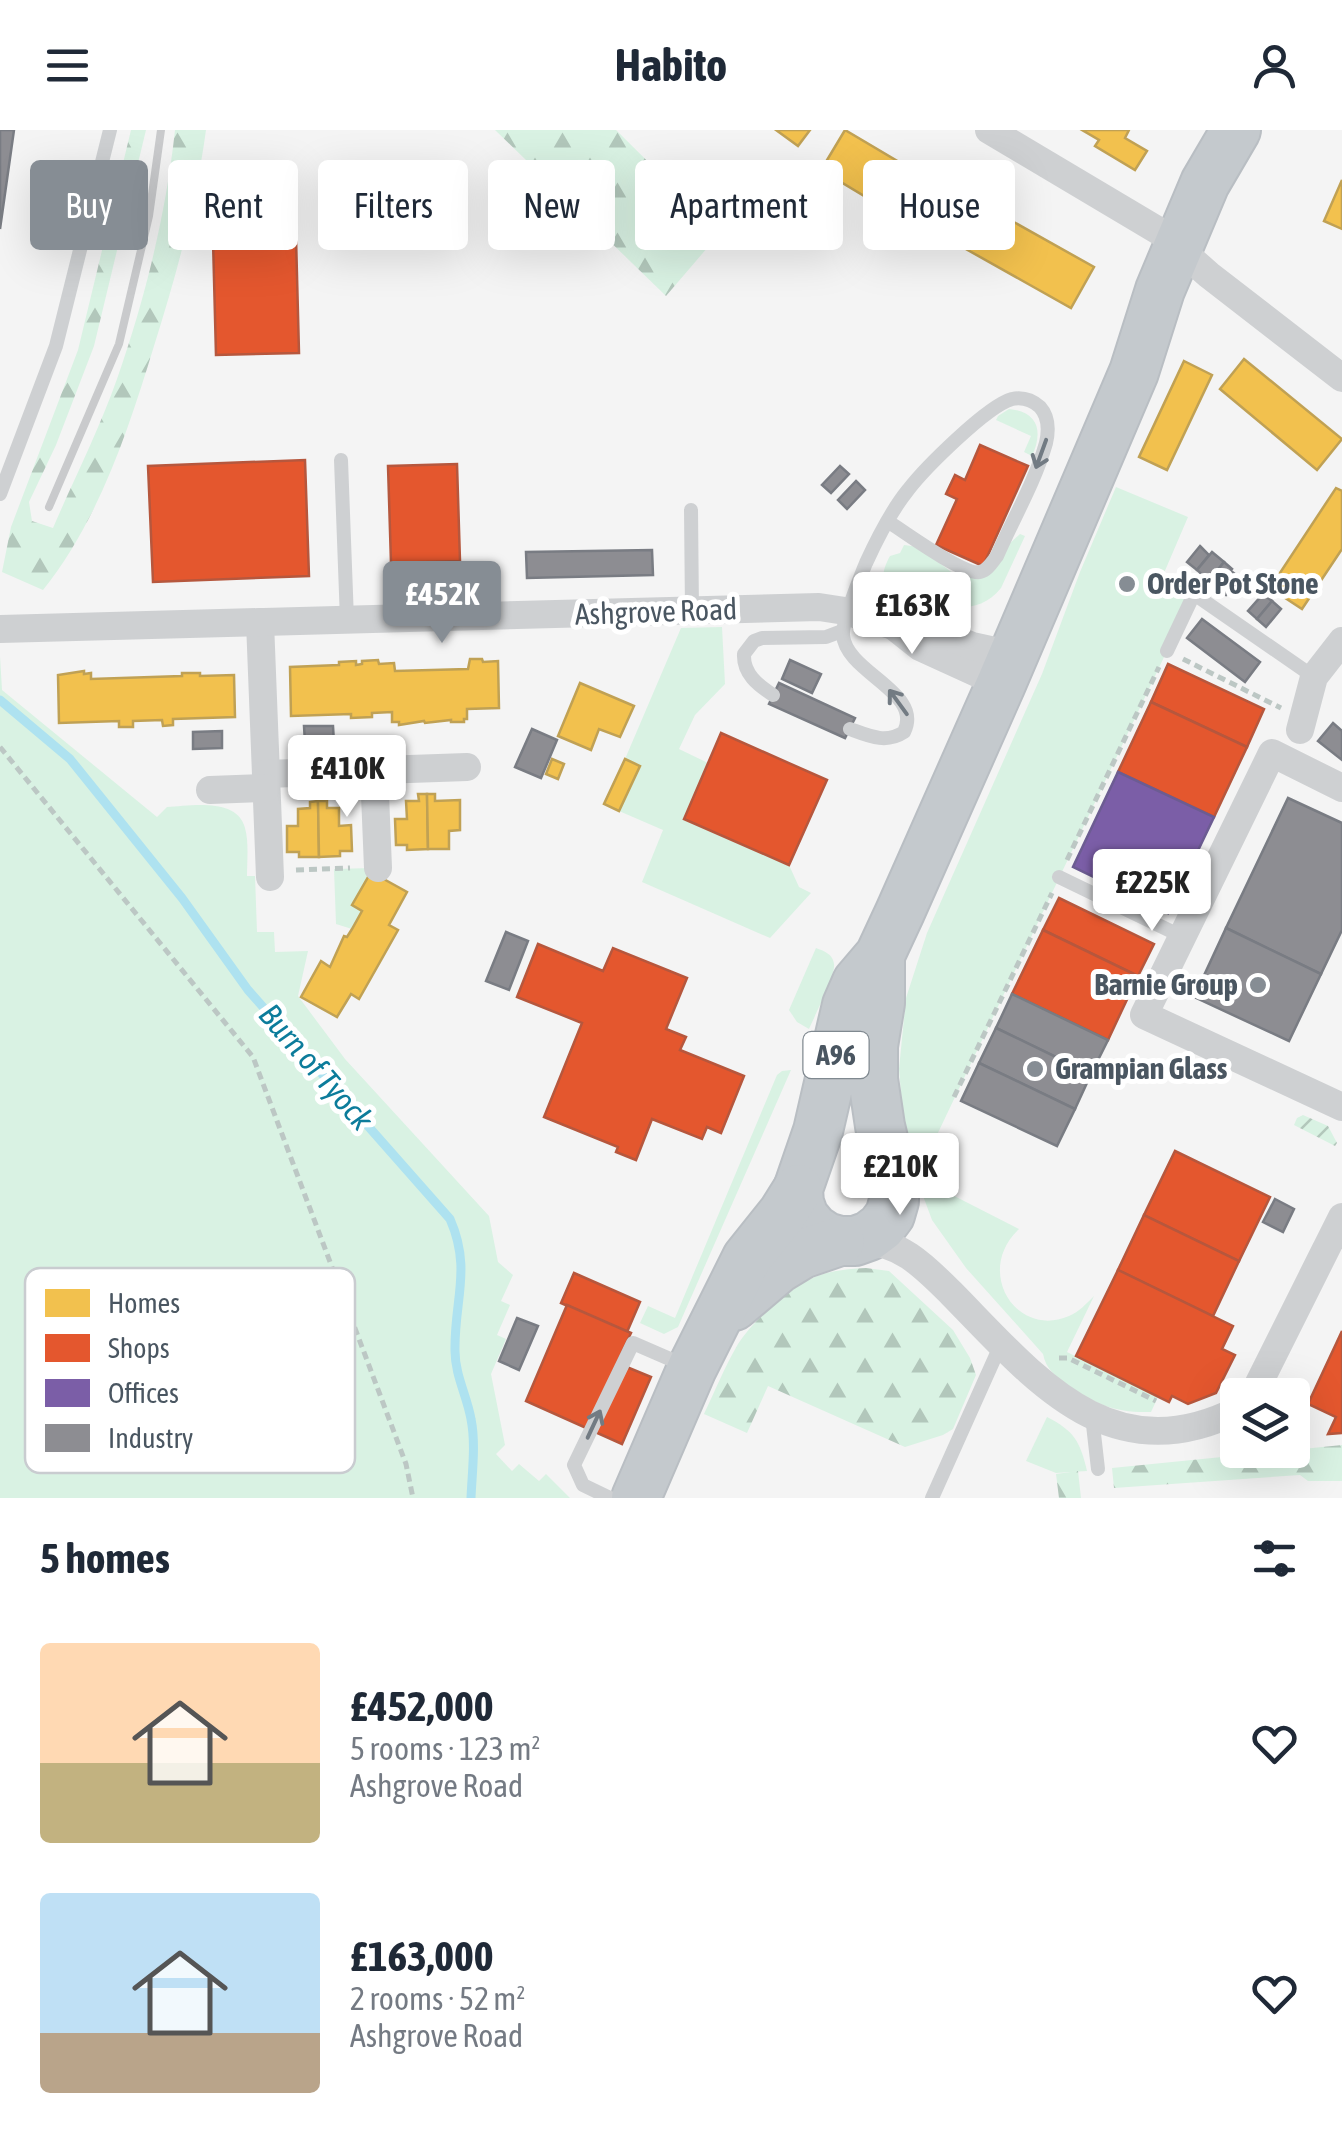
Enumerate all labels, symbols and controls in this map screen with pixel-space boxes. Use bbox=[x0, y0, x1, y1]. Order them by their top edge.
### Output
icon: menu bbox=[40, 38, 95, 93]
icon: person bbox=[1247, 38, 1302, 93]
text: Habito bbox=[615, 39, 727, 91]
chip: Buy bbox=[30, 160, 148, 250]
chip: Rent bbox=[168, 160, 298, 250]
chip: Filters bbox=[318, 160, 468, 250]
chip: New bbox=[488, 160, 615, 250]
chip: Apartment bbox=[635, 160, 843, 250]
chip: House bbox=[863, 160, 1015, 250]
one-way arrow bbox=[1031, 438, 1049, 469]
pin: £452K bbox=[372, 561, 512, 646]
place label: Order Pot Stone bbox=[1147, 566, 1319, 600]
pin: £163K bbox=[842, 572, 982, 657]
marker: Order Pot Stone bbox=[1116, 573, 1138, 595]
text: £452K bbox=[405, 575, 479, 612]
text: £163K bbox=[875, 586, 949, 623]
street label: Ashgrove Road bbox=[574, 591, 738, 631]
one-way arrow bbox=[888, 689, 909, 716]
pin: £410K bbox=[277, 735, 417, 820]
text: £410K bbox=[310, 749, 384, 786]
pin: £225K bbox=[1082, 849, 1222, 934]
text: £225K bbox=[1115, 863, 1189, 900]
place label: Barnie Group bbox=[1094, 967, 1238, 1001]
marker: Barnie Group bbox=[1247, 974, 1269, 996]
water label: Burn of Tyock bbox=[252, 996, 382, 1138]
road number: A96 bbox=[804, 1032, 868, 1078]
place label: Grampian Glass bbox=[1055, 1051, 1228, 1085]
marker: Grampian Glass bbox=[1024, 1058, 1046, 1080]
pin: £210K bbox=[830, 1133, 970, 1218]
text: £210K bbox=[863, 1147, 937, 1184]
legend bbox=[25, 1268, 355, 1473]
text: Homes bbox=[108, 1287, 180, 1319]
text: Shops bbox=[108, 1332, 170, 1364]
text: Offices bbox=[108, 1377, 179, 1409]
map controls bbox=[1220, 1378, 1310, 1468]
button: layers bbox=[1220, 1378, 1310, 1468]
one-way arrow bbox=[586, 1409, 605, 1439]
text: Industry bbox=[108, 1422, 193, 1454]
icon: filters bbox=[1247, 1531, 1302, 1586]
text: 5 homes bbox=[40, 1534, 170, 1582]
text: £452,000 bbox=[350, 1682, 494, 1730]
icon: home bbox=[120, 1683, 240, 1803]
icon: heart bbox=[1247, 1716, 1302, 1771]
text: 5 rooms · 123 m² bbox=[350, 1730, 540, 1767]
text: Ashgrove Road bbox=[350, 1767, 523, 1804]
text: £163,000 bbox=[350, 1932, 494, 1980]
icon: home bbox=[120, 1933, 240, 2053]
icon: heart bbox=[1247, 1966, 1302, 2021]
text: 2 rooms · 52 m² bbox=[350, 1980, 525, 2017]
text: Ashgrove Road bbox=[350, 2017, 523, 2054]

